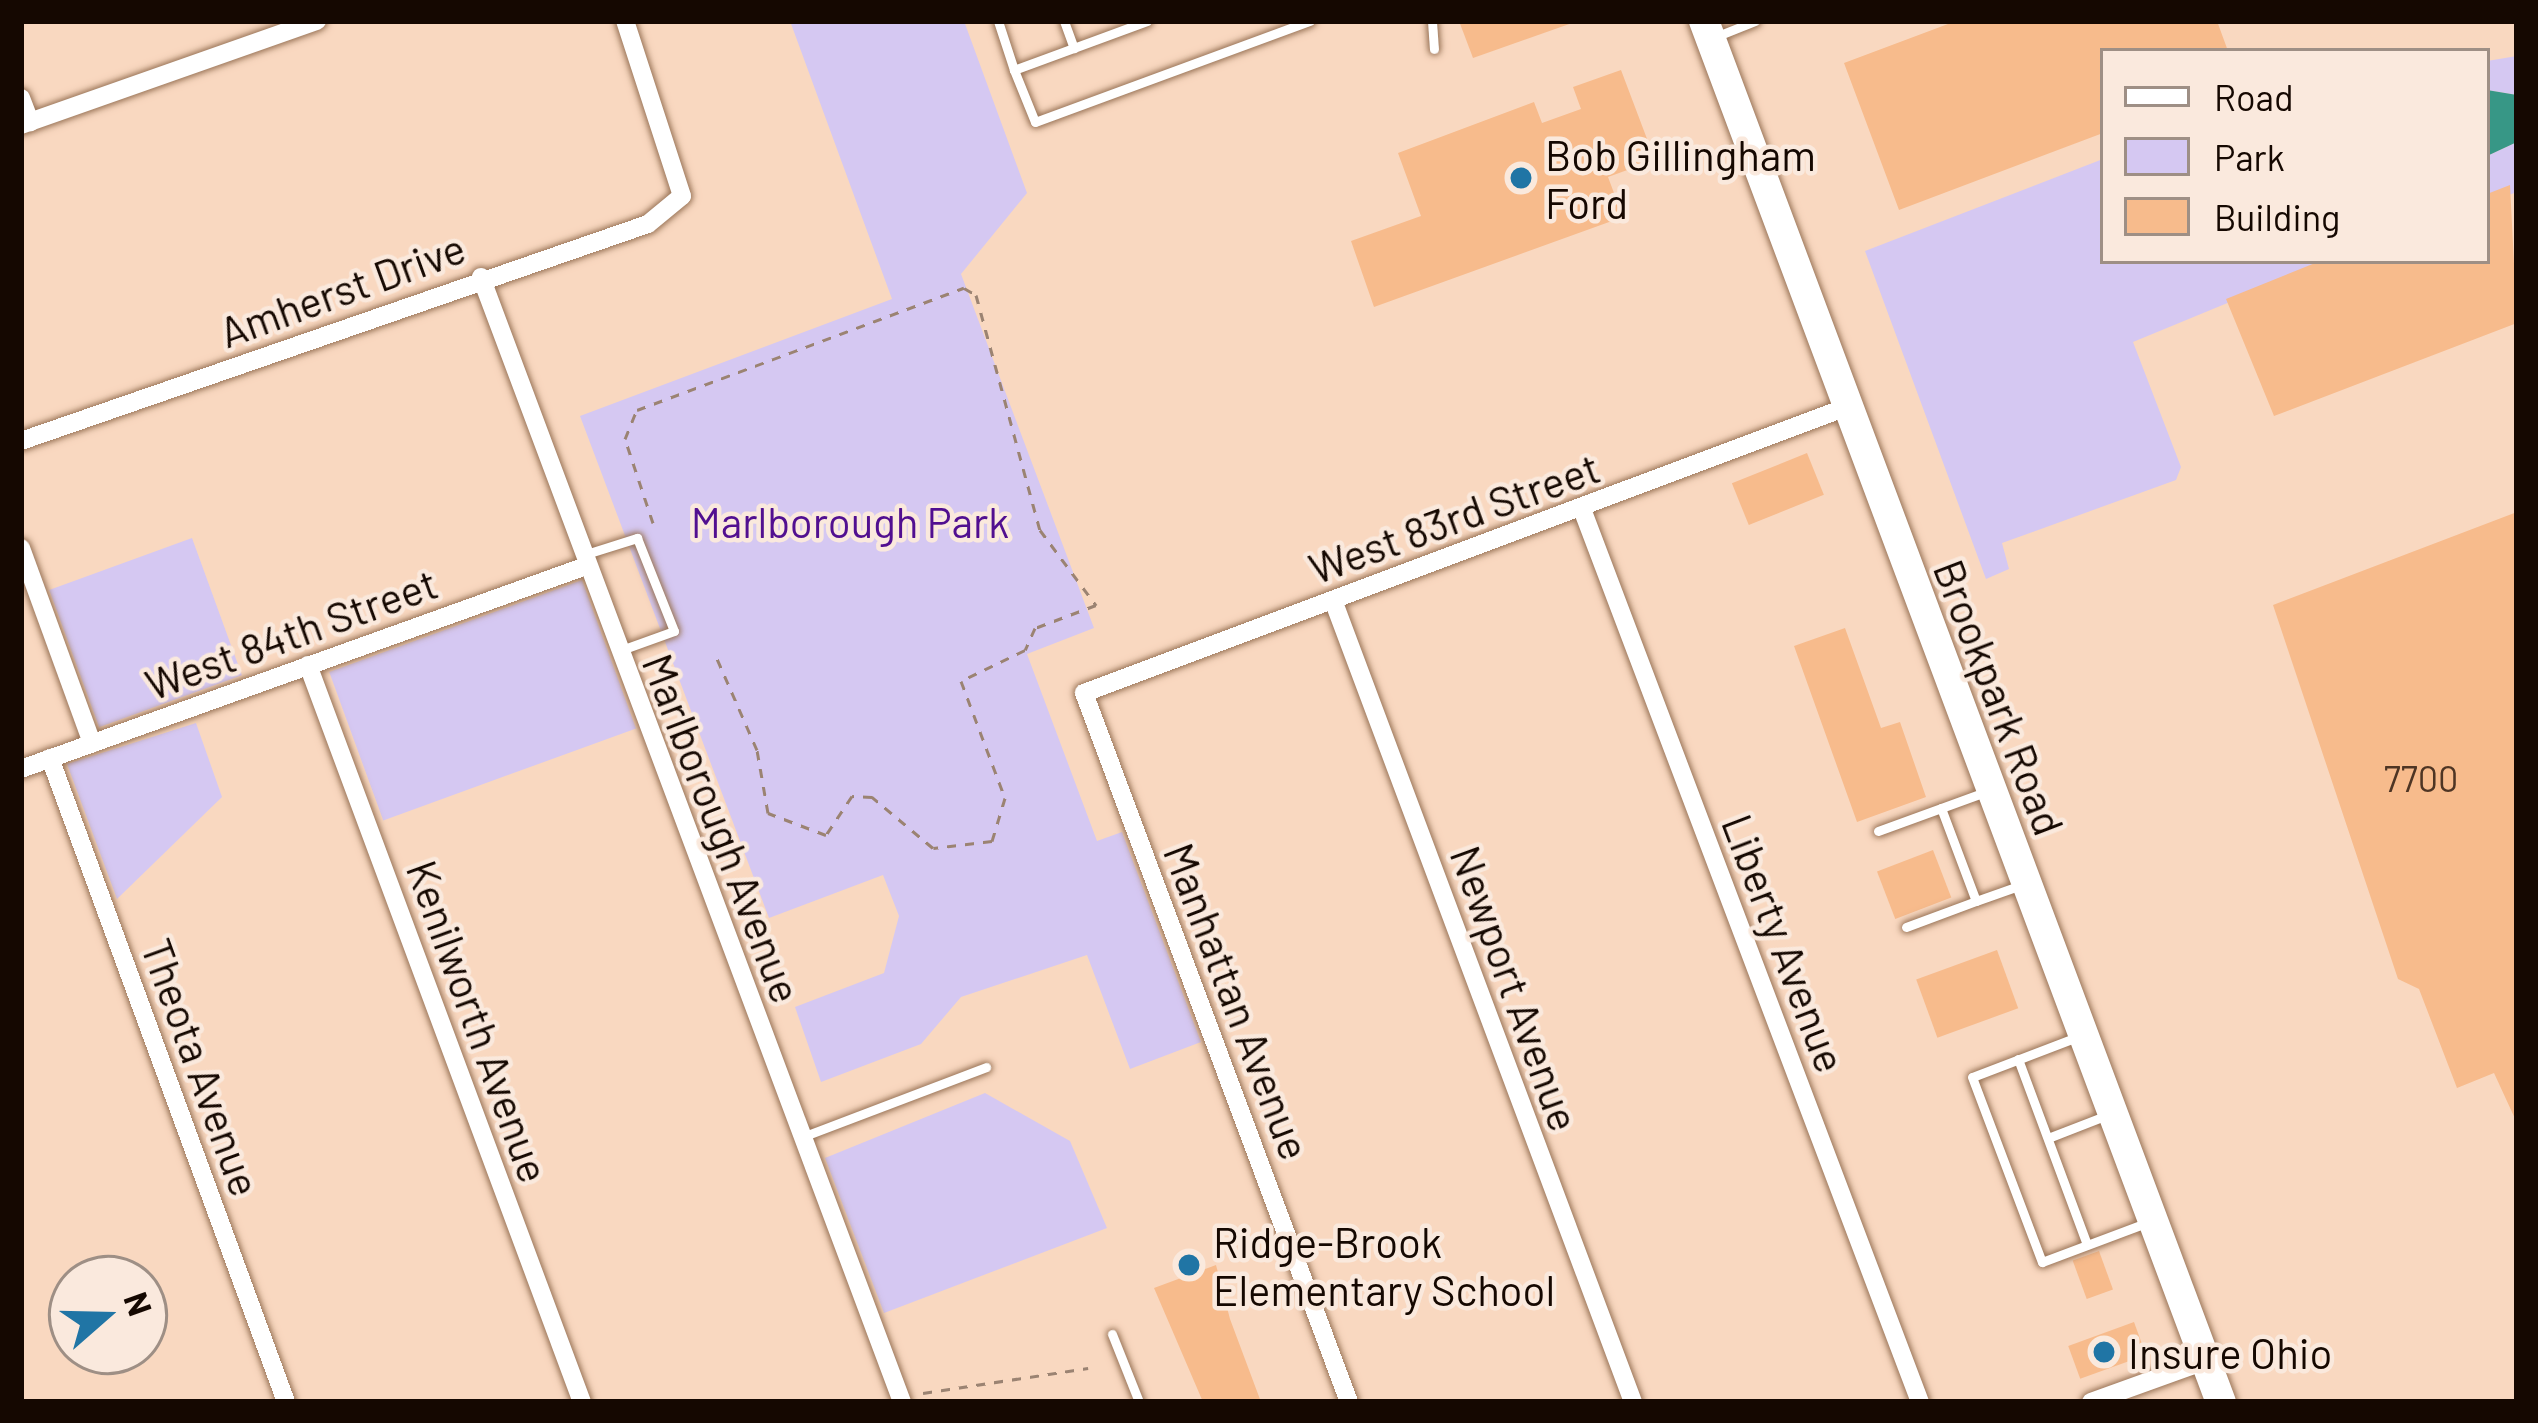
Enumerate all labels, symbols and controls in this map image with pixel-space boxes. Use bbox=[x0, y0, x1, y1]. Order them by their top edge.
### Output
legend bbox=[2100, 48, 2490, 264]
text: Road bbox=[2214, 75, 2294, 118]
place label: Bob Gillingham Ford bbox=[1545, 129, 1816, 228]
text: Park bbox=[2214, 135, 2285, 178]
marker: Bob Gillingham Ford bbox=[1508, 165, 1534, 191]
text: Building bbox=[2214, 195, 2340, 238]
street label: Amherst Drive bbox=[212, 221, 472, 357]
street label: West 83rd Street bbox=[1302, 441, 1606, 593]
park label: Marlborough Park bbox=[691, 496, 1009, 546]
street label: Brookpark Road bbox=[1924, 552, 2076, 842]
street label: West 84th Street bbox=[138, 557, 444, 709]
street label: Marlborough Avenue bbox=[633, 647, 813, 1009]
house number: 7700 bbox=[2384, 756, 2458, 800]
street label: Liberty Avenue bbox=[1713, 807, 1857, 1079]
street label: Manhattan Avenue bbox=[1155, 836, 1321, 1166]
street label: Newport Avenue bbox=[1441, 839, 1591, 1137]
street label: Kenilworth Avenue bbox=[397, 853, 561, 1189]
street label: Theota Avenue bbox=[132, 932, 272, 1202]
place label: Ridge-Brook Elementary School bbox=[1213, 1216, 1555, 1314]
marker: Ridge-Brook Elementary School bbox=[1176, 1252, 1202, 1278]
north arrow bbox=[48, 1255, 168, 1375]
text: N bbox=[116, 1287, 162, 1321]
place label: Insure Ohio bbox=[2128, 1327, 2332, 1377]
marker: Insure Ohio bbox=[2091, 1339, 2117, 1365]

